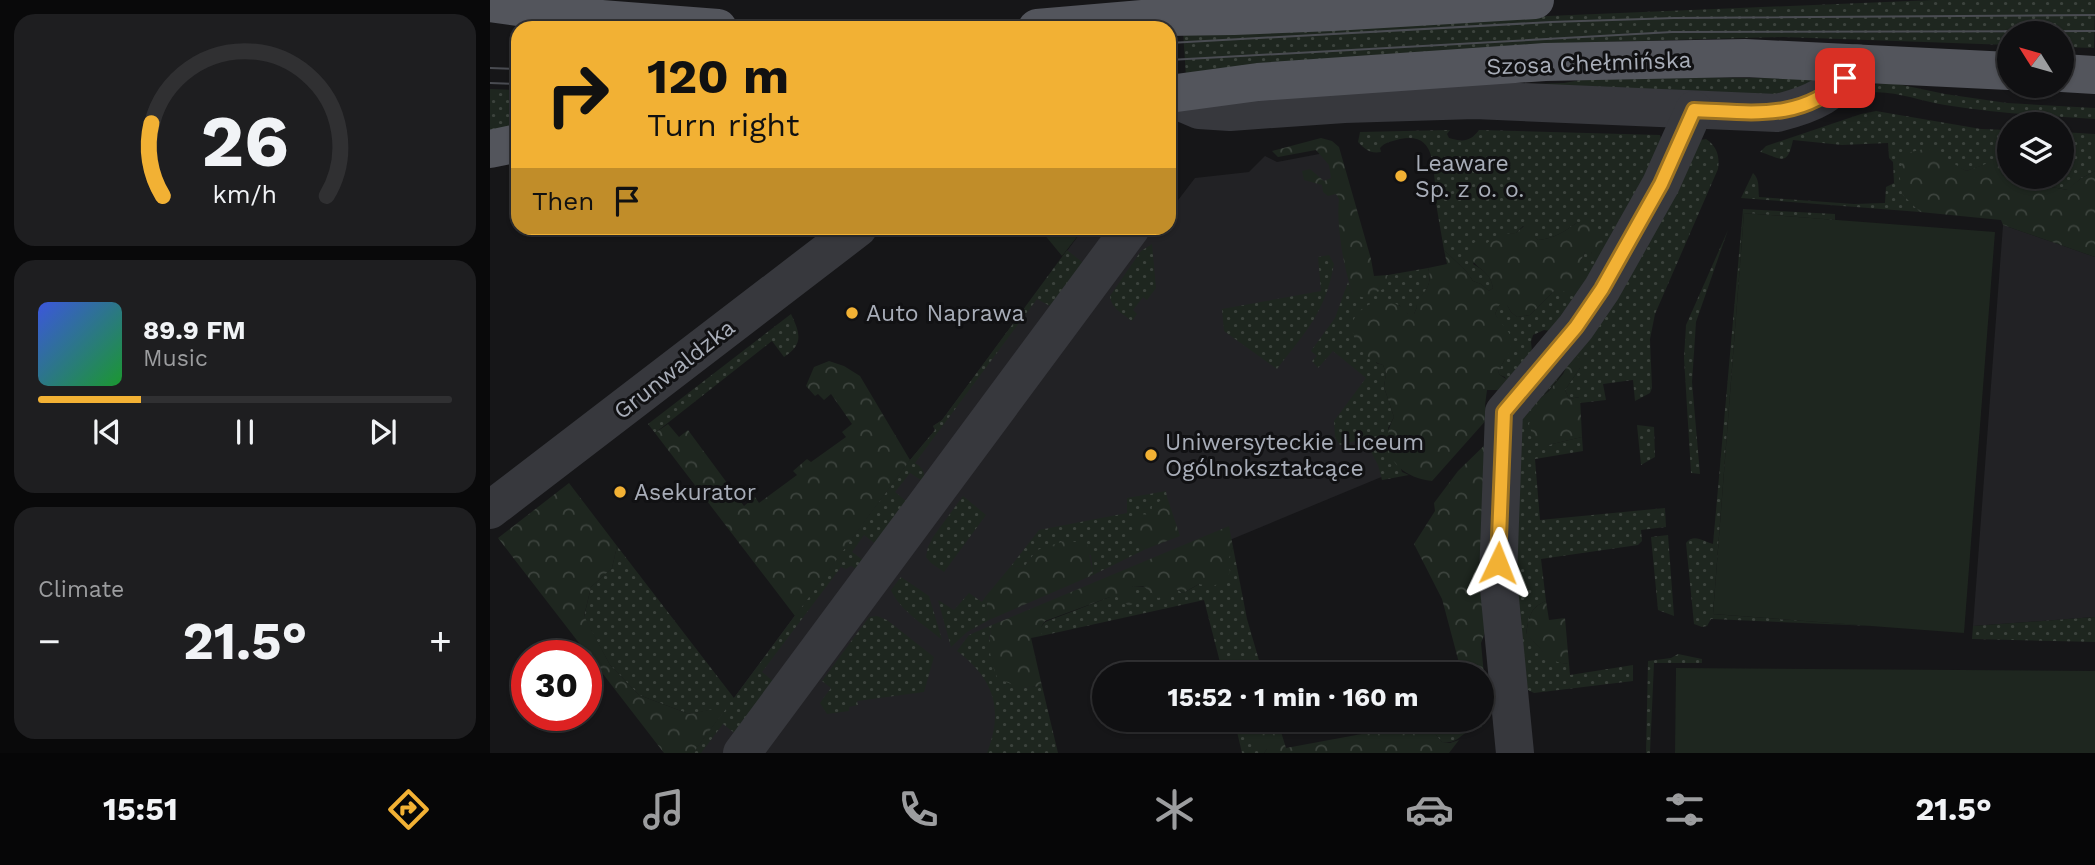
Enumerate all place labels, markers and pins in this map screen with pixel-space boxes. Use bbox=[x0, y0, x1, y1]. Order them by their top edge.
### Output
pin bbox=[1815, 48, 1875, 108]
place label: Leaware Sp. z o. o. bbox=[1415, 150, 1524, 203]
marker: Leaware Sp. z o. o. bbox=[1393, 168, 1409, 184]
place label: Auto Naprawa bbox=[866, 300, 1024, 327]
marker: Auto Naprawa bbox=[844, 305, 860, 321]
place label: Uniwersyteckie Liceum Ogólnokształcące bbox=[1165, 429, 1424, 482]
marker: Uniwersyteckie Liceum Ogólnokształcące bbox=[1143, 447, 1159, 463]
place label: Asekurator bbox=[634, 479, 756, 506]
marker: Asekurator bbox=[612, 484, 628, 500]

